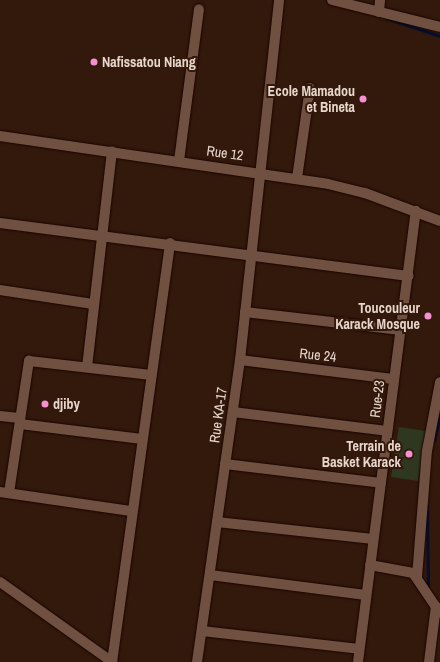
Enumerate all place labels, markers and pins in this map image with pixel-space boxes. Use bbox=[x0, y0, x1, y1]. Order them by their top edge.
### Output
place label: Nafissatou Niang bbox=[102, 54, 196, 70]
marker: Nafissatou Niang bbox=[89, 57, 99, 67]
place label: Ecole Mamadou et Bineta bbox=[268, 83, 355, 116]
marker: Ecole Mamadou et Bineta bbox=[358, 94, 368, 104]
place label: Toucouleur Karack Mosque bbox=[335, 300, 420, 332]
marker: Toucouleur Karack Mosque bbox=[423, 311, 433, 321]
place label: djiby bbox=[53, 396, 80, 412]
marker: djiby bbox=[40, 399, 50, 409]
place label: Terrain de Basket Karack bbox=[322, 438, 401, 470]
marker: Terrain de Basket Karack bbox=[404, 449, 414, 459]

